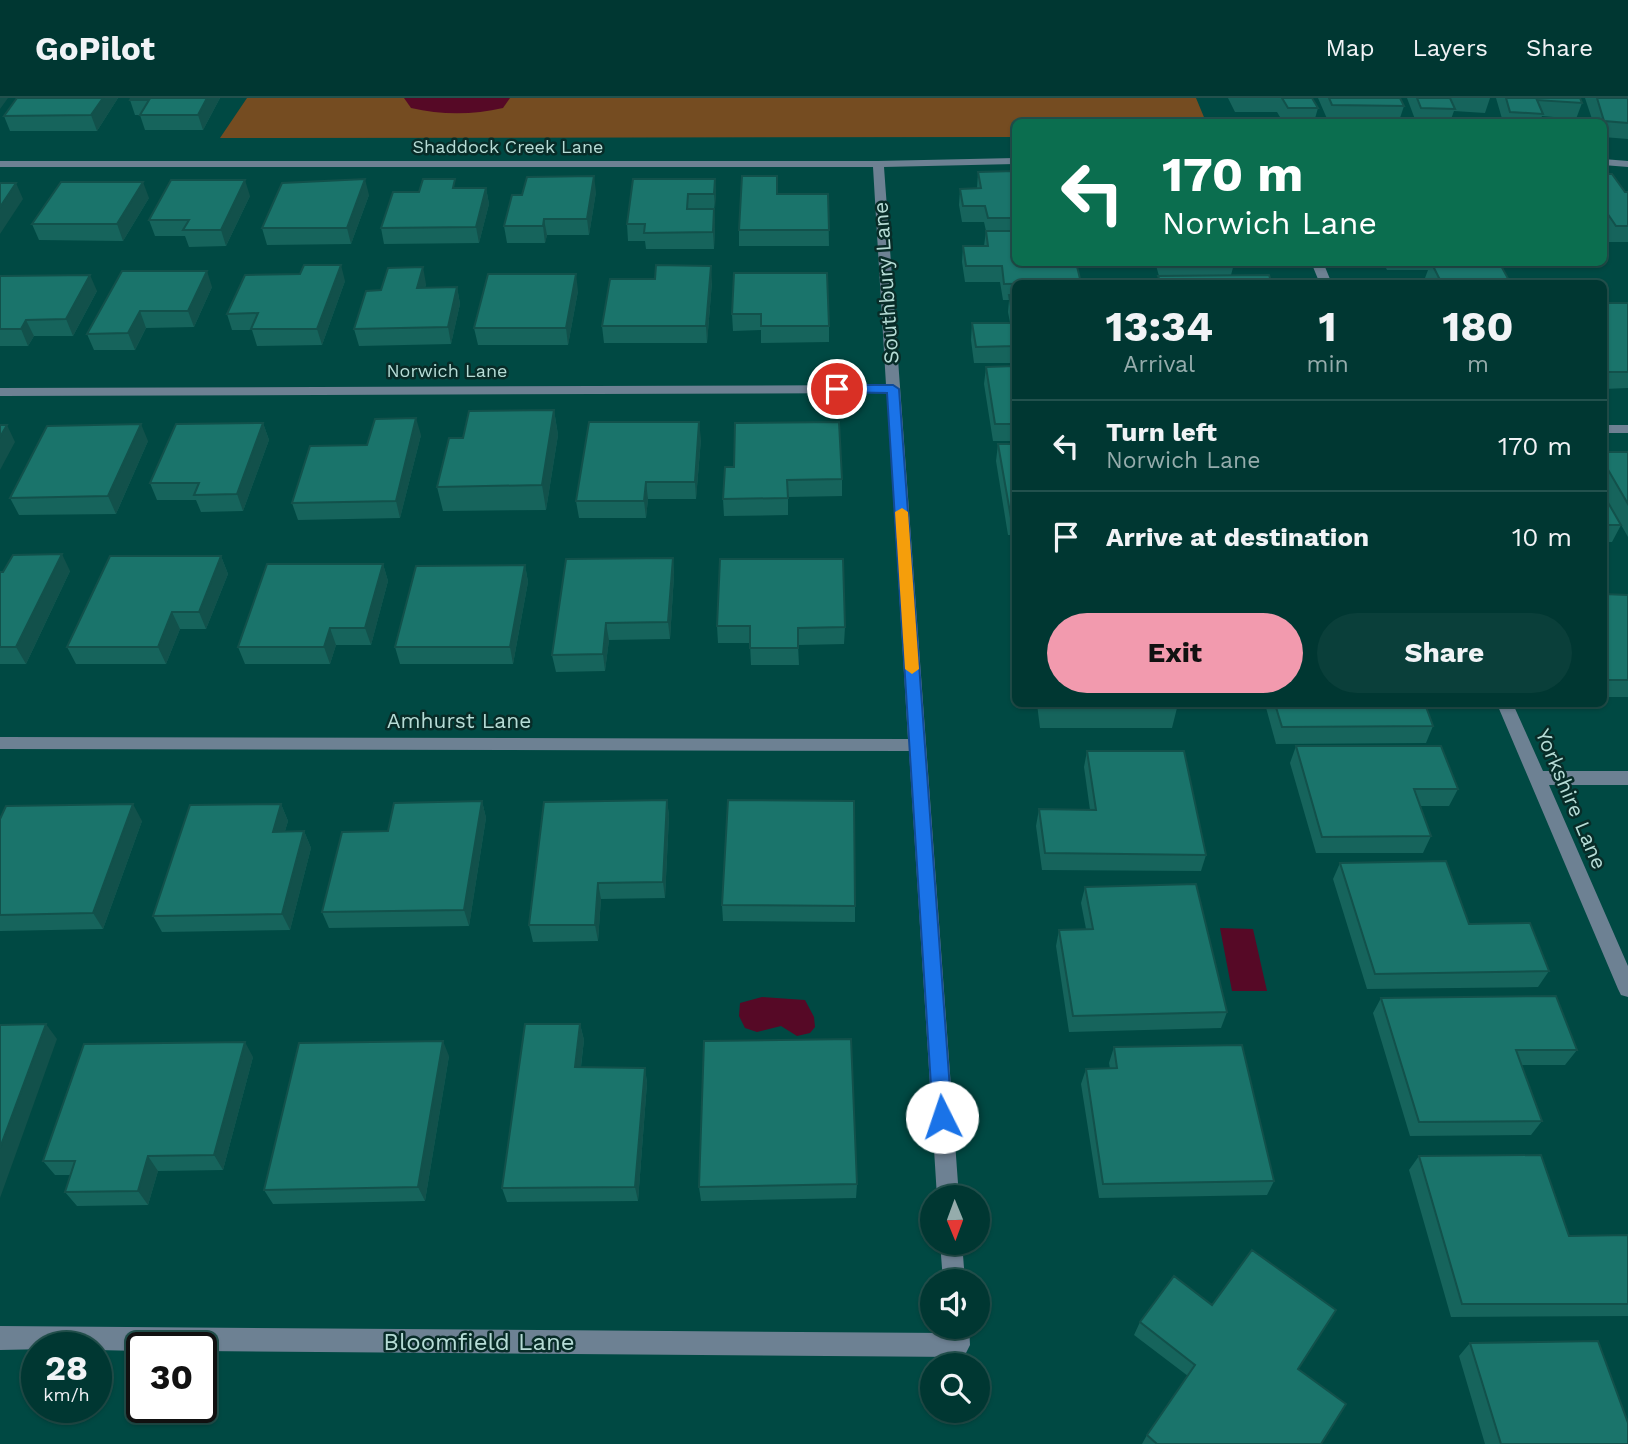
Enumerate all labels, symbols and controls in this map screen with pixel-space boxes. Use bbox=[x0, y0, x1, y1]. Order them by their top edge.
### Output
text: GoPilot bbox=[35, 29, 155, 68]
text: Map bbox=[1326, 34, 1374, 62]
text: Layers bbox=[1412, 34, 1488, 62]
text: Share bbox=[1526, 34, 1593, 62]
street label: Shaddock Creek Lane bbox=[413, 136, 603, 157]
text: 170 m bbox=[1162, 145, 1303, 203]
icon: left bbox=[1047, 147, 1138, 238]
street label: Southbury Lane bbox=[867, 201, 904, 365]
text: Norwich Lane bbox=[1162, 204, 1377, 242]
text: 13:34 bbox=[1105, 302, 1213, 351]
text: 1 bbox=[1319, 302, 1337, 351]
text: 180 bbox=[1442, 302, 1514, 351]
text: Arrival bbox=[1123, 351, 1195, 378]
text: min bbox=[1306, 351, 1349, 378]
text: m bbox=[1467, 351, 1489, 378]
pin bbox=[807, 359, 867, 419]
street label: Norwich Lane bbox=[387, 360, 507, 381]
icon: arrive bbox=[818, 370, 856, 408]
text: Turn left bbox=[1106, 417, 1217, 447]
icon: left bbox=[1047, 427, 1085, 465]
text: 170 m bbox=[1498, 431, 1572, 461]
text: Norwich Lane bbox=[1106, 447, 1260, 474]
icon: arrive bbox=[1047, 518, 1085, 556]
text: Arrive at destination bbox=[1106, 522, 1369, 552]
text: 10 m bbox=[1512, 522, 1572, 552]
button: Exit bbox=[1047, 613, 1303, 693]
button: Share bbox=[1317, 613, 1572, 693]
street label: Amhurst Lane bbox=[387, 708, 531, 733]
street label: Yorkshire Lane bbox=[1531, 725, 1612, 873]
position arrow bbox=[905, 1080, 979, 1154]
north arrow bbox=[920, 1185, 990, 1255]
map controls bbox=[920, 1185, 990, 1423]
button: sound bbox=[920, 1269, 990, 1339]
street label: Bloomfield Lane bbox=[383, 1328, 575, 1356]
speed limit sign: 30 bbox=[126, 1332, 217, 1423]
text: 28 bbox=[45, 1347, 88, 1389]
button: search bbox=[920, 1353, 990, 1423]
text: km/h bbox=[43, 1384, 90, 1405]

